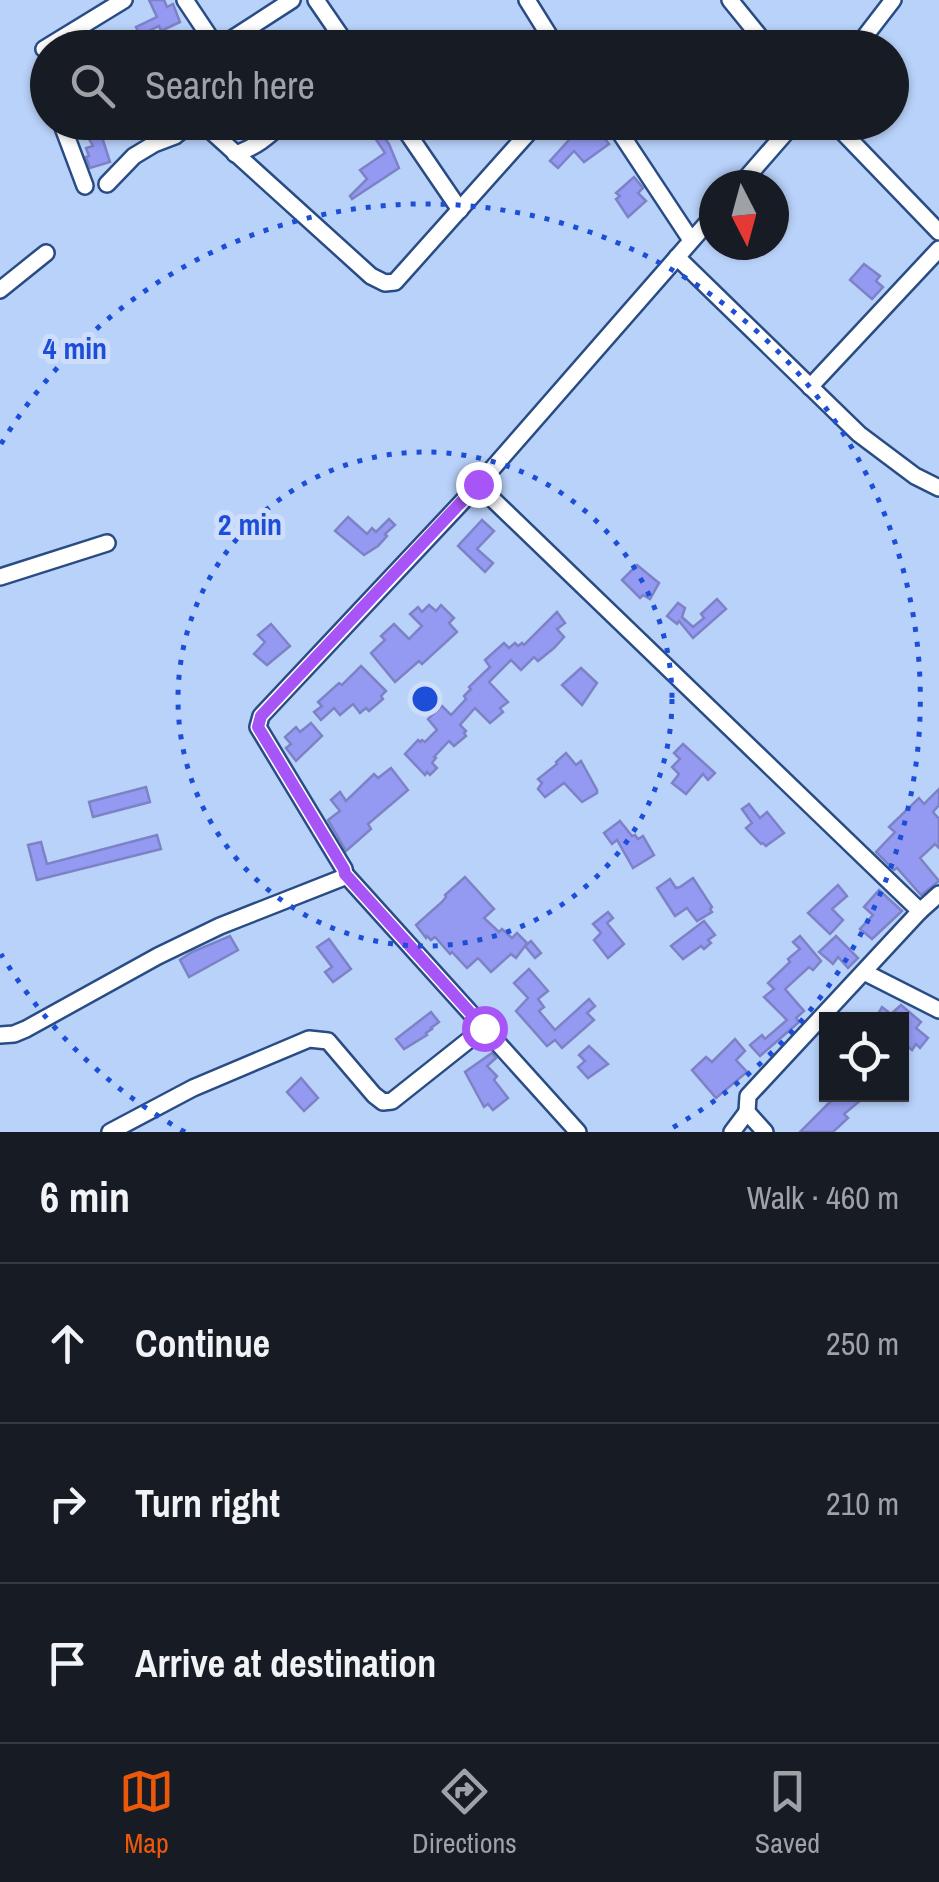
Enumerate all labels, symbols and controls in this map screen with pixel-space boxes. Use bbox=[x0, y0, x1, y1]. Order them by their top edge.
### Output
search box bbox=[30, 30, 909, 140]
icon: search bbox=[65, 58, 120, 113]
text: Search here bbox=[145, 60, 315, 111]
north arrow bbox=[699, 170, 789, 260]
text: 4 min bbox=[43, 328, 107, 368]
route end bbox=[456, 462, 502, 508]
text: 2 min bbox=[218, 504, 282, 544]
centre of rings bbox=[407, 681, 443, 717]
route start bbox=[462, 1006, 508, 1052]
map controls bbox=[819, 1012, 909, 1102]
button: locate bbox=[819, 1012, 909, 1102]
text: 6 min bbox=[40, 1169, 130, 1225]
text: Walk · 460 m bbox=[747, 1176, 899, 1219]
icon: ahead bbox=[40, 1316, 95, 1371]
text: Continue bbox=[135, 1318, 270, 1369]
text: 250 m bbox=[826, 1322, 899, 1365]
icon: right bbox=[40, 1476, 95, 1531]
text: Turn right bbox=[135, 1478, 280, 1529]
text: 210 m bbox=[826, 1482, 899, 1525]
icon: arrive bbox=[40, 1636, 95, 1691]
text: Arrive at destination bbox=[135, 1638, 436, 1689]
tab: Map bbox=[119, 1764, 174, 1862]
tab: Directions bbox=[412, 1764, 517, 1862]
tab: Saved bbox=[755, 1764, 820, 1862]

